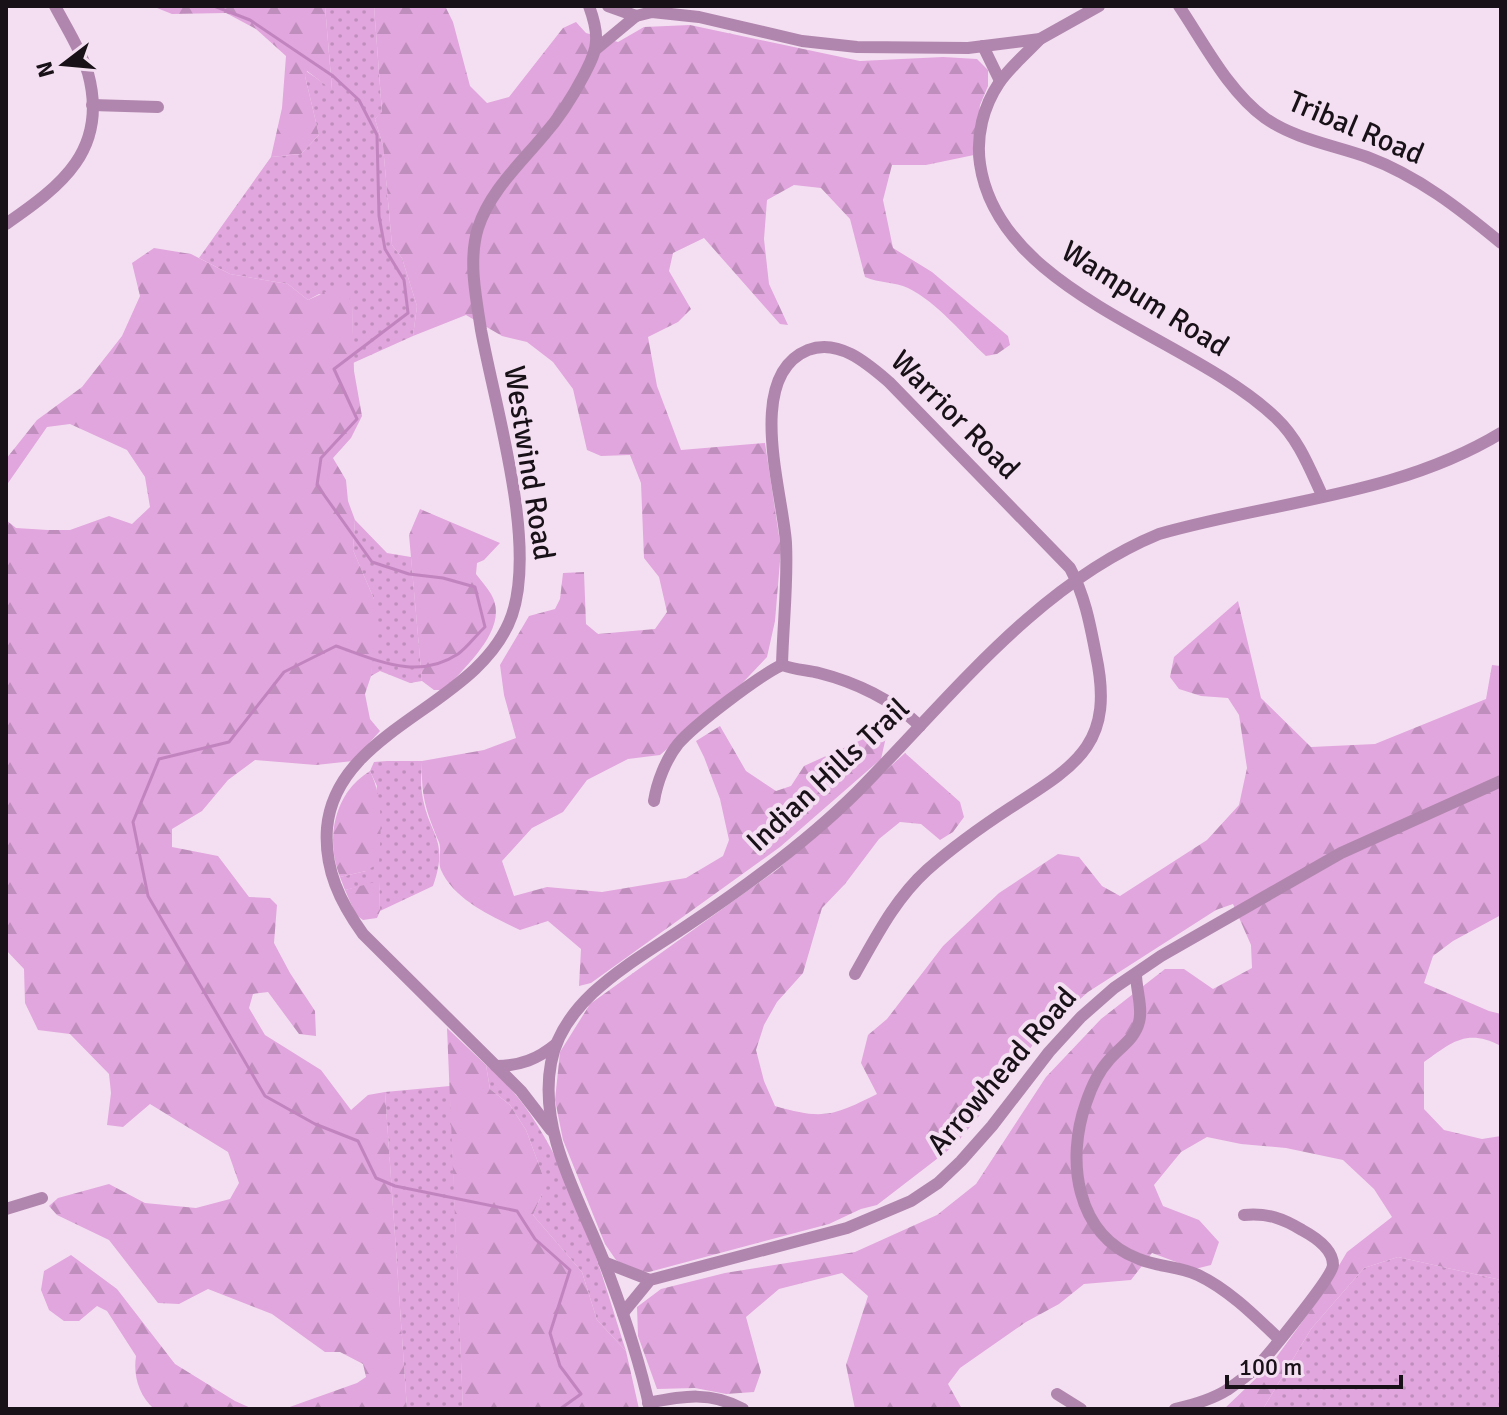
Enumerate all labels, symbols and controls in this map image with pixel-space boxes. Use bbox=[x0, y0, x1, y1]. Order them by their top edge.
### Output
north arrow bbox=[24, 24, 104, 104]
text: N bbox=[30, 58, 60, 80]
street label: Tribal Road bbox=[1283, 83, 1429, 173]
street label: Wampum Road bbox=[1054, 233, 1236, 365]
street label: Warrior Road bbox=[883, 343, 1027, 487]
street label: Westwind Road bbox=[495, 363, 563, 563]
street label: Indian Hills Trail bbox=[739, 690, 917, 860]
street label: Arrowhead Road bbox=[919, 980, 1085, 1162]
scale bar bbox=[1227, 1339, 1401, 1389]
text: 100 m bbox=[1239, 1352, 1302, 1382]

